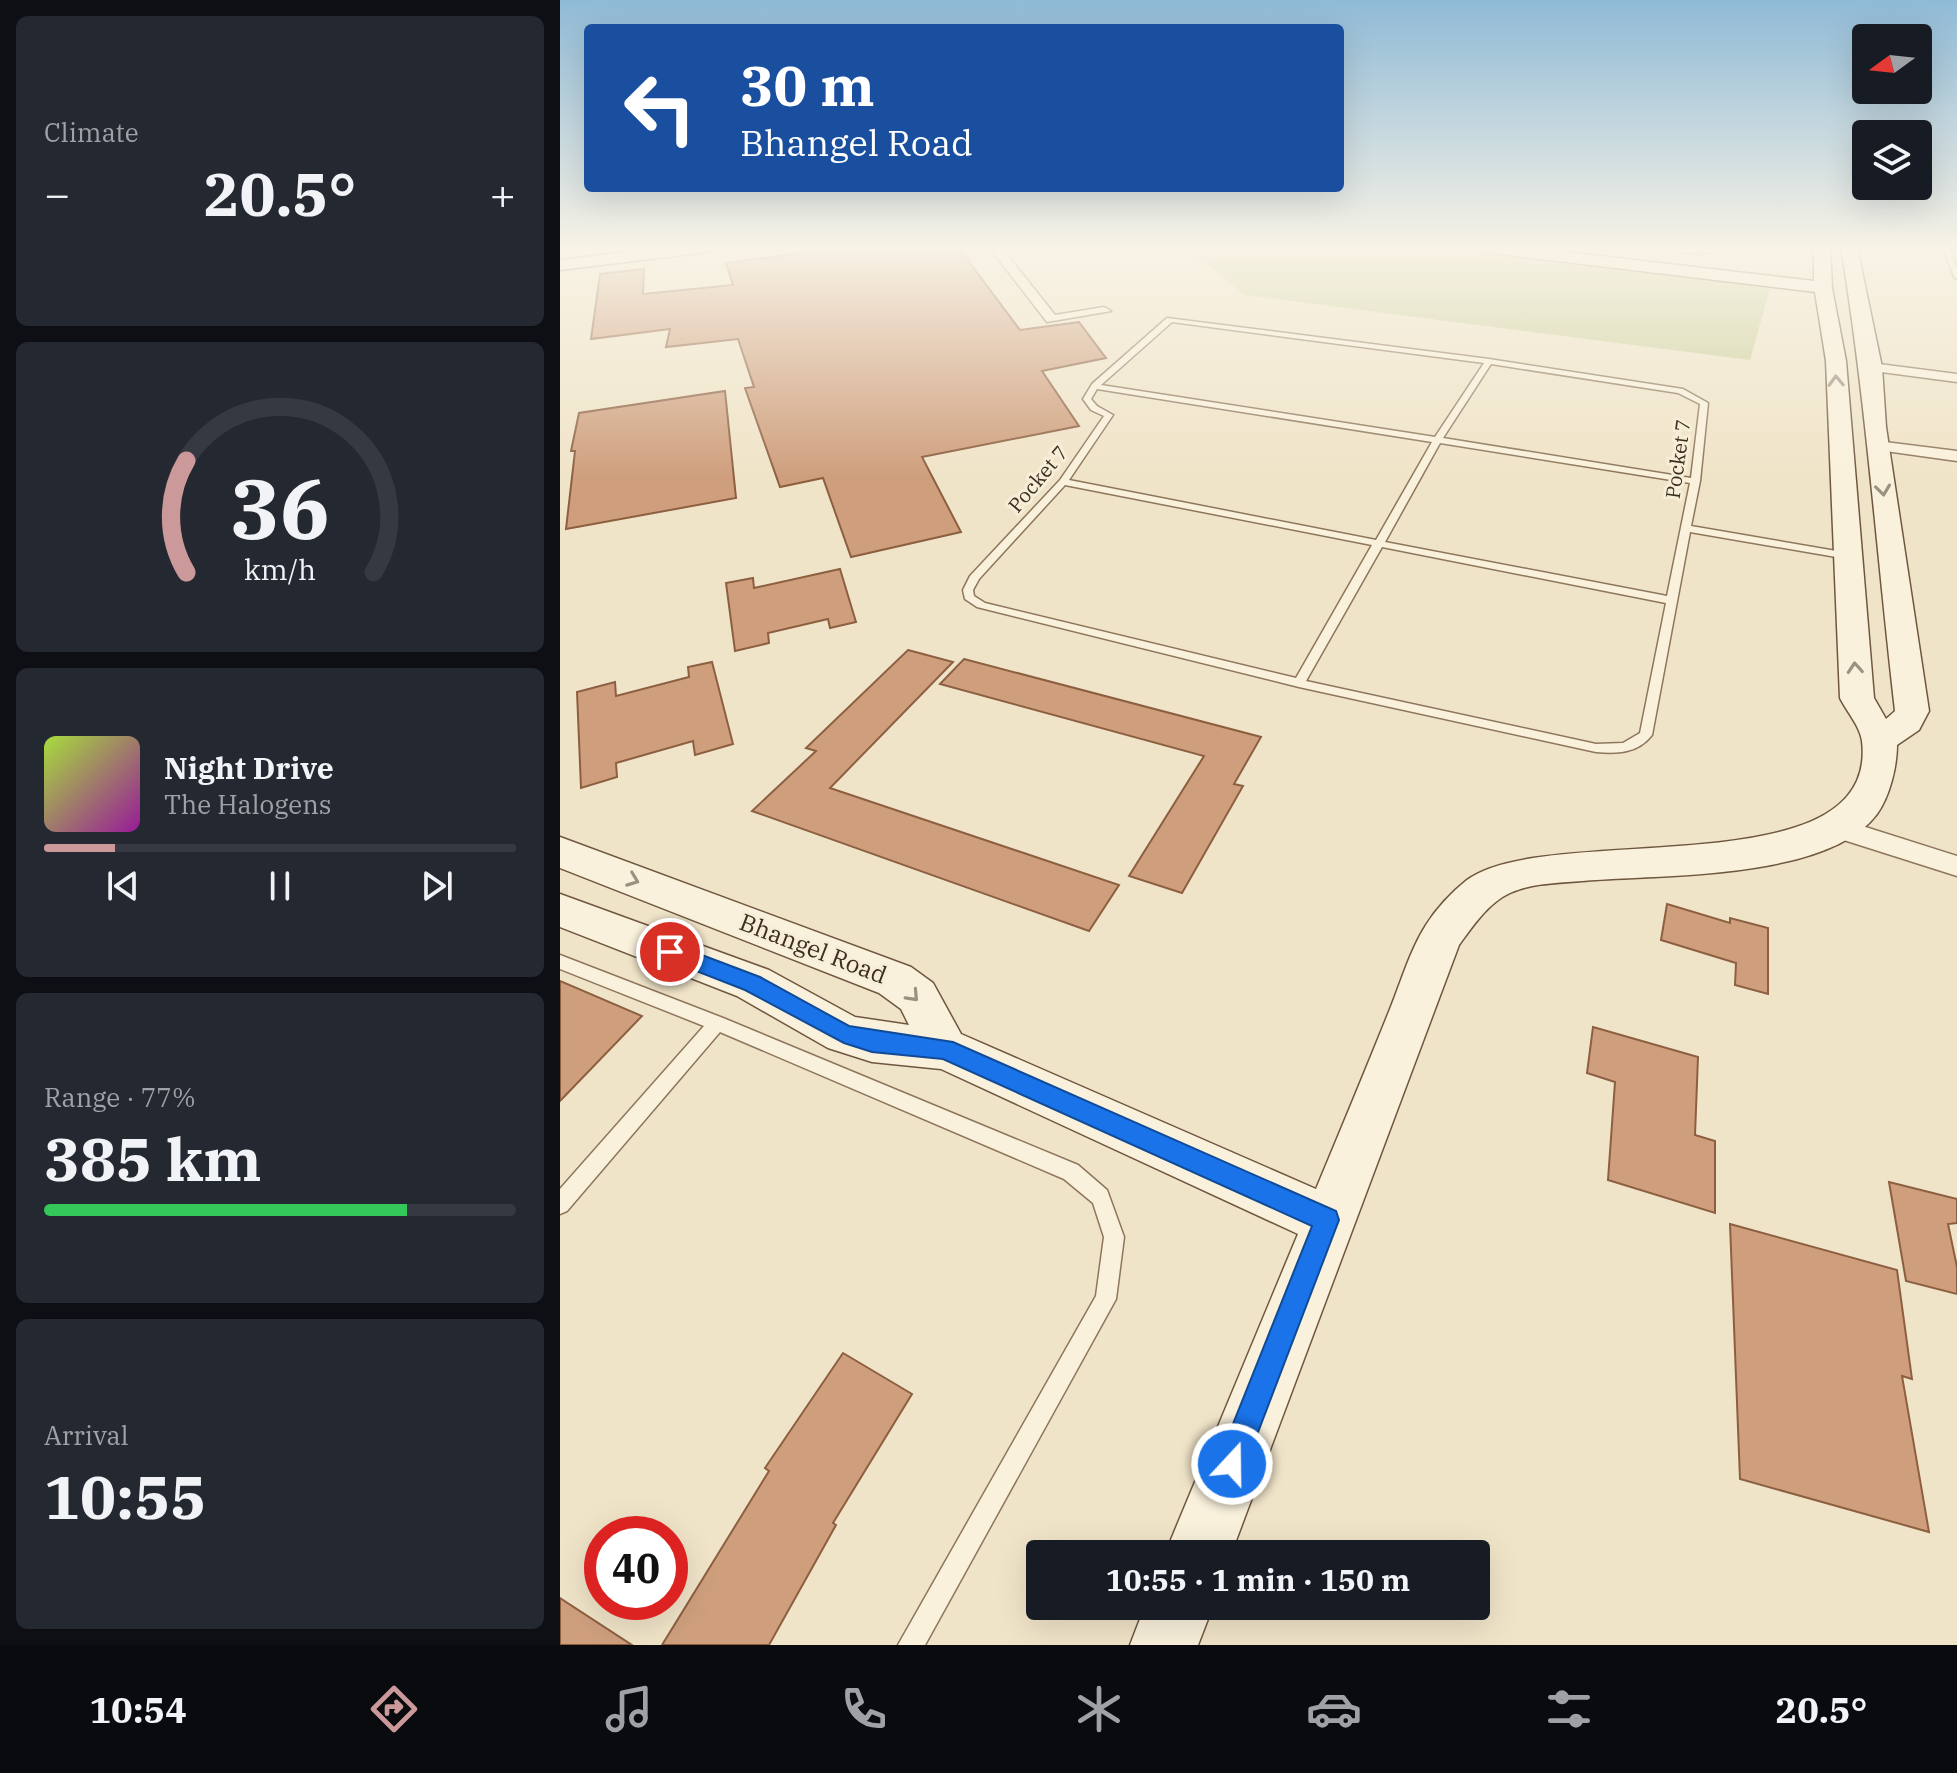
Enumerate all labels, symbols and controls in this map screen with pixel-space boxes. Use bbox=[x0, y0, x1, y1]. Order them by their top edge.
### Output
north arrow bbox=[1852, 24, 1932, 104]
map controls bbox=[1852, 24, 1932, 200]
text: 30 m bbox=[740, 49, 875, 121]
icon: left bbox=[608, 56, 712, 160]
text: Climate bbox=[44, 115, 139, 149]
text: Bhangel Road bbox=[740, 119, 973, 166]
button: layers bbox=[1852, 120, 1932, 200]
text: 20.5° bbox=[203, 154, 357, 233]
text: − bbox=[44, 165, 70, 222]
text: + bbox=[490, 165, 516, 222]
one-way arrow bbox=[1828, 374, 1845, 387]
street label: Pocket 7 bbox=[1659, 418, 1696, 500]
street label: Pocket 7 bbox=[1002, 439, 1074, 518]
text: 36 bbox=[230, 453, 330, 561]
one-way arrow bbox=[1874, 484, 1891, 497]
text: km/h bbox=[244, 551, 316, 588]
one-way arrow bbox=[1847, 661, 1864, 674]
text: Night Drive bbox=[164, 748, 334, 787]
text: The Halogens bbox=[164, 787, 332, 821]
icon: previous bbox=[101, 864, 145, 908]
icon: pause bbox=[258, 864, 302, 908]
icon: next bbox=[415, 864, 459, 908]
one-way arrow bbox=[625, 870, 639, 887]
street label: Bhangel Road bbox=[735, 905, 892, 991]
pin bbox=[636, 918, 704, 986]
icon: arrive bbox=[648, 930, 692, 974]
one-way arrow bbox=[903, 987, 918, 1001]
text: Range · 77% bbox=[44, 1080, 196, 1114]
text: 385 km bbox=[44, 1119, 262, 1198]
text: Arrival bbox=[44, 1418, 129, 1452]
position arrow bbox=[1190, 1422, 1274, 1506]
text: 10:55 bbox=[44, 1457, 206, 1536]
speed limit sign: 40 bbox=[584, 1516, 688, 1620]
text: 10:55 · 1 min · 150 m bbox=[1106, 1560, 1410, 1599]
icon: directions bbox=[366, 1681, 422, 1737]
icon: music bbox=[601, 1681, 657, 1737]
icon: phone bbox=[836, 1681, 892, 1737]
icon: climate bbox=[1071, 1681, 1127, 1737]
icon: car bbox=[1306, 1681, 1362, 1737]
icon: filters bbox=[1541, 1681, 1597, 1737]
text: 10:54 bbox=[89, 1686, 187, 1733]
text: 20.5° bbox=[1776, 1686, 1867, 1733]

